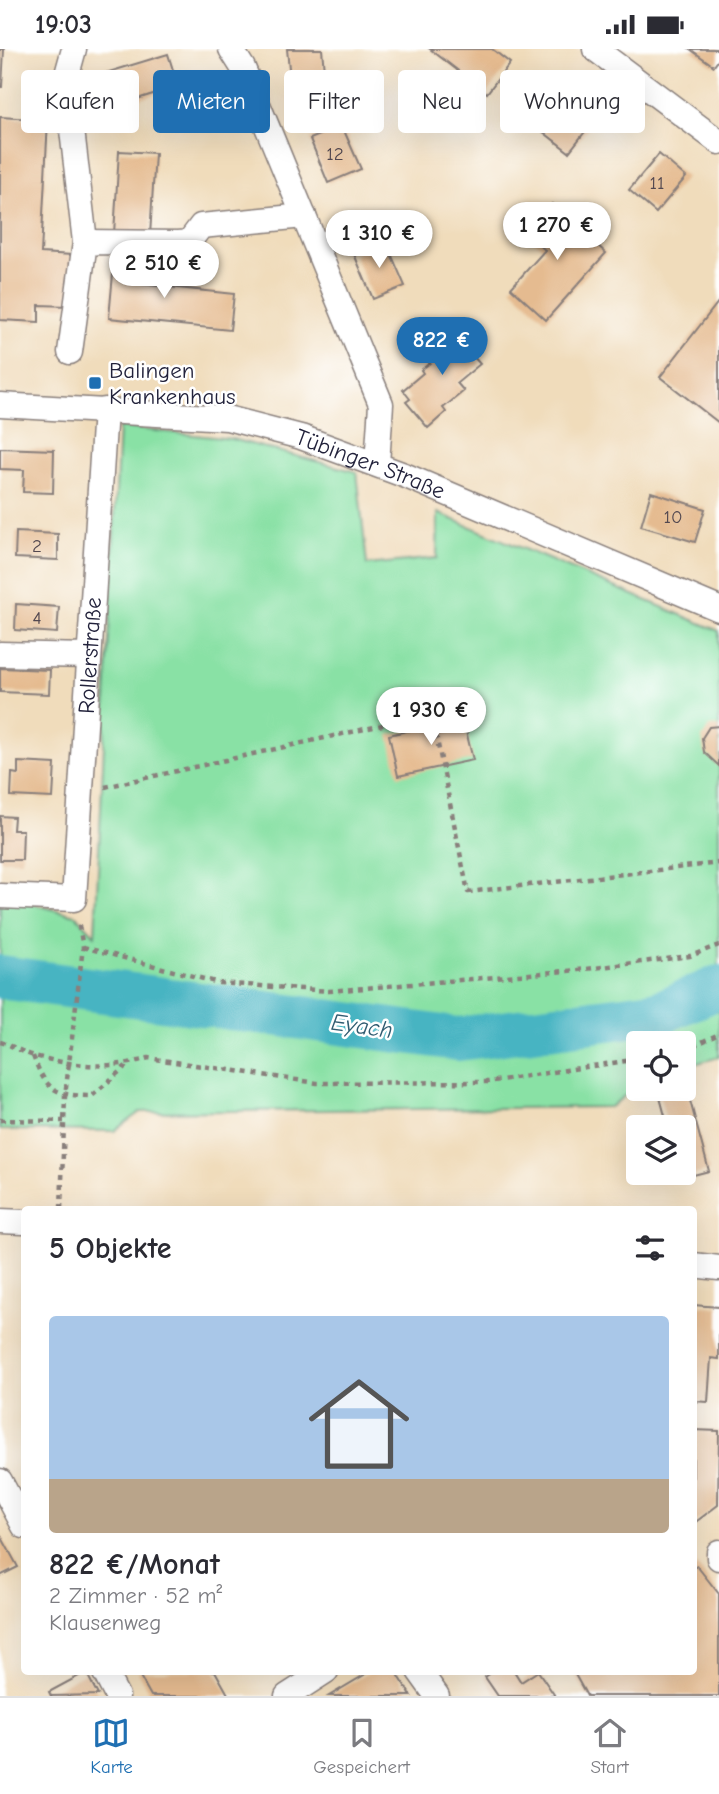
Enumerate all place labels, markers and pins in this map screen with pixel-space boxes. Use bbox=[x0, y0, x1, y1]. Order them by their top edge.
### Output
pin: 1 270 € bbox=[492, 203, 622, 262]
pin: 1 310 € bbox=[314, 211, 444, 270]
pin: 2 510 € bbox=[99, 240, 229, 300]
pin: 822 € bbox=[393, 317, 491, 377]
place label: Balingen Krankenhaus bbox=[109, 357, 236, 410]
marker: Balingen Krankenhaus bbox=[87, 375, 103, 391]
pin: 1 930 € bbox=[366, 687, 496, 747]

